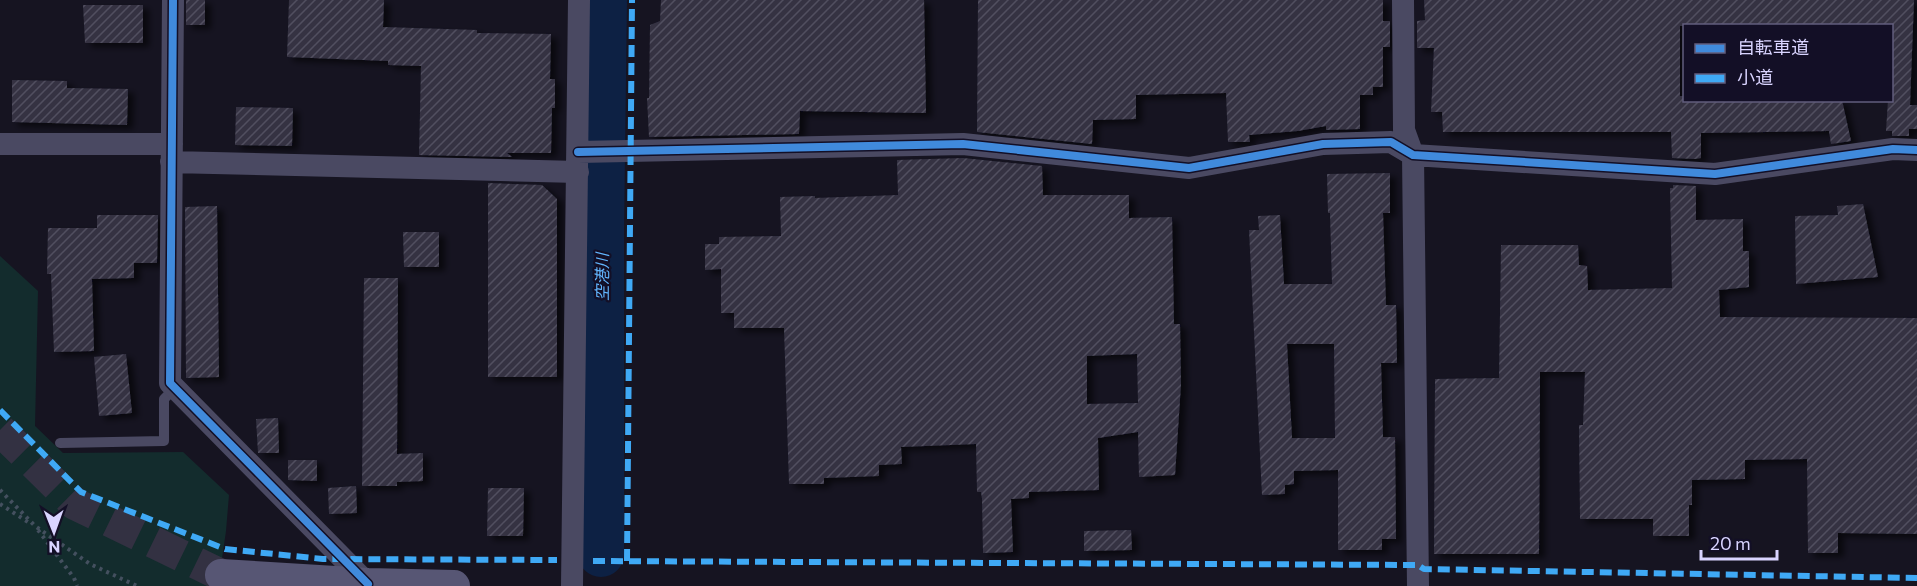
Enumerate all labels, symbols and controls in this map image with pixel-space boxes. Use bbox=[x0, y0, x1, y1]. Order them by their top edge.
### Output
legend bbox=[1683, 24, 1893, 102]
text: 自転車道 bbox=[1737, 36, 1809, 58]
text: 小道 bbox=[1737, 66, 1773, 88]
water label: 空港川 bbox=[592, 251, 611, 301]
north arrow bbox=[24, 502, 84, 562]
scale bar bbox=[1701, 523, 1778, 561]
text: 20 m bbox=[1710, 532, 1751, 554]
text: N bbox=[48, 538, 60, 557]

